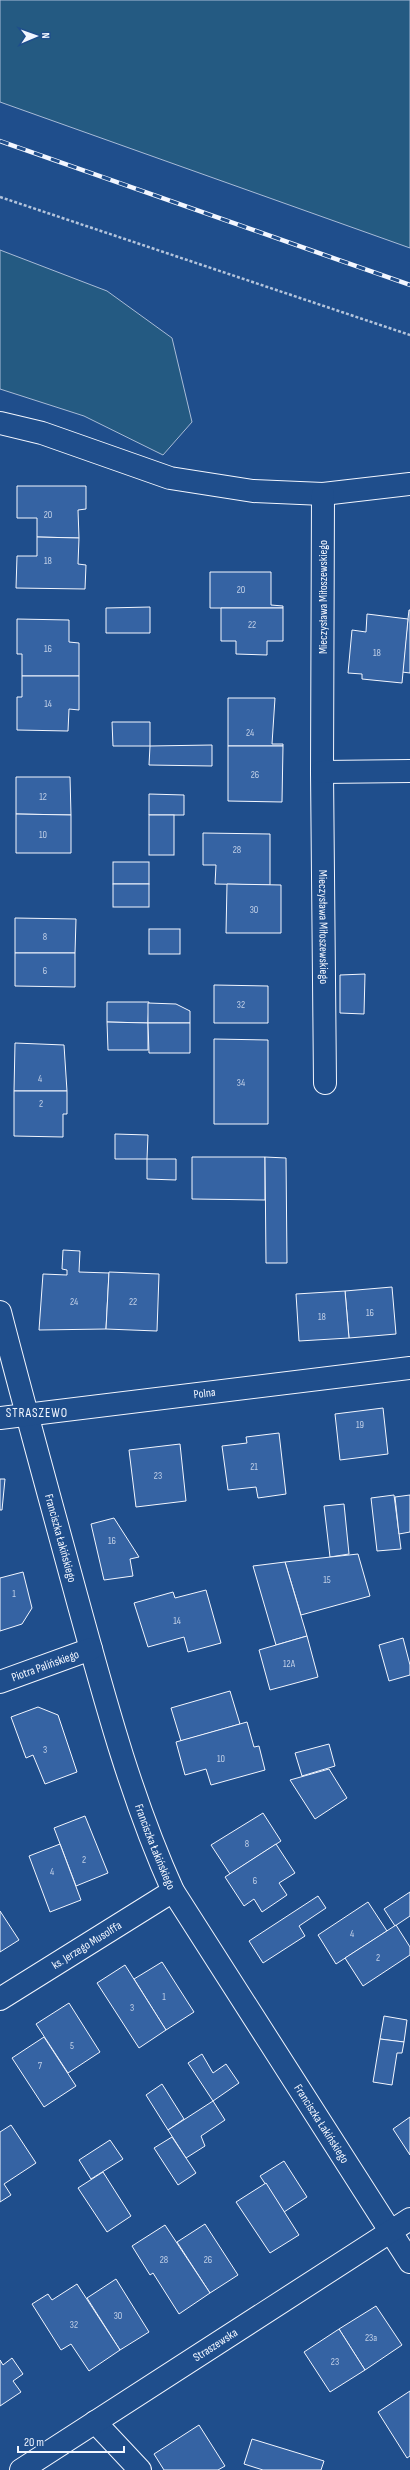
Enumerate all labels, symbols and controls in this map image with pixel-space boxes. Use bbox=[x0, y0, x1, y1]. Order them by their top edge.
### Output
north arrow bbox=[16, 16, 56, 56]
text: N bbox=[39, 33, 52, 39]
house number: 20 bbox=[44, 509, 52, 521]
street label: Mieczysława Miłoszewskiego bbox=[316, 540, 331, 654]
house number: 18 bbox=[44, 555, 52, 567]
house number: 20 bbox=[237, 584, 245, 596]
house number: 22 bbox=[248, 619, 256, 631]
house number: 16 bbox=[44, 643, 52, 655]
house number: 18 bbox=[373, 647, 381, 659]
house number: 14 bbox=[44, 698, 52, 710]
house number: 24 bbox=[246, 727, 254, 739]
house number: 26 bbox=[251, 769, 259, 781]
house number: 12 bbox=[39, 791, 47, 803]
house number: 10 bbox=[39, 829, 47, 841]
house number: 28 bbox=[233, 844, 241, 856]
street label: Mieczysława Miłoszewskiego bbox=[315, 870, 331, 984]
house number: 30 bbox=[250, 904, 258, 916]
house number: 8 bbox=[43, 931, 47, 943]
house number: 6 bbox=[43, 965, 47, 977]
house number: 32 bbox=[237, 999, 245, 1011]
house number: 4 bbox=[38, 1073, 42, 1085]
house number: 34 bbox=[237, 1077, 245, 1089]
house number: 2 bbox=[39, 1098, 43, 1110]
house number: 24 bbox=[70, 1296, 78, 1308]
house number: 22 bbox=[129, 1296, 137, 1308]
house number: 16 bbox=[366, 1307, 374, 1319]
house number: 18 bbox=[318, 1311, 326, 1323]
street label: Polna bbox=[193, 1385, 217, 1402]
district label: STRASZEWO bbox=[6, 1405, 68, 1421]
house number: 19 bbox=[356, 1419, 364, 1431]
house number: 21 bbox=[250, 1461, 258, 1473]
house number: 23 bbox=[154, 1470, 162, 1482]
street label: Franciszka Łakińskiego bbox=[41, 1492, 79, 1584]
house number: 16 bbox=[108, 1535, 116, 1547]
house number: 15 bbox=[323, 1574, 331, 1586]
house number: 1 bbox=[12, 1588, 16, 1600]
house number: 14 bbox=[173, 1615, 181, 1627]
street label: Piotra Palińskiego bbox=[9, 1647, 81, 1685]
house number: 12A bbox=[283, 1658, 296, 1670]
house number: 3 bbox=[43, 1744, 47, 1756]
house number: 10 bbox=[217, 1753, 225, 1765]
street label: Franciszka Łakińskiego bbox=[131, 1802, 178, 1892]
house number: 8 bbox=[245, 1838, 249, 1850]
house number: 2 bbox=[82, 1854, 86, 1866]
house number: 4 bbox=[50, 1866, 54, 1878]
house number: 6 bbox=[253, 1875, 257, 1887]
street label: ks. Jerzego Musolffa bbox=[49, 1918, 125, 1973]
house number: 4 bbox=[350, 1928, 354, 1940]
house number: 2 bbox=[376, 1952, 380, 1964]
house number: 1 bbox=[162, 1991, 166, 2003]
house number: 3 bbox=[130, 2002, 134, 2014]
house number: 5 bbox=[70, 2040, 74, 2052]
house number: 7 bbox=[38, 2060, 42, 2072]
street label: Franciszka Łakińskiego bbox=[290, 2082, 352, 2166]
house number: 28 bbox=[160, 2254, 168, 2266]
house number: 26 bbox=[204, 2254, 212, 2266]
house number: 30 bbox=[114, 2310, 122, 2322]
house number: 32 bbox=[70, 2319, 78, 2331]
street label: Straszewska bbox=[190, 2325, 241, 2365]
house number: 23a bbox=[365, 2332, 377, 2344]
house number: 23 bbox=[331, 2356, 339, 2368]
scale bar bbox=[18, 2428, 124, 2454]
text: 20 m bbox=[24, 2435, 44, 2450]

